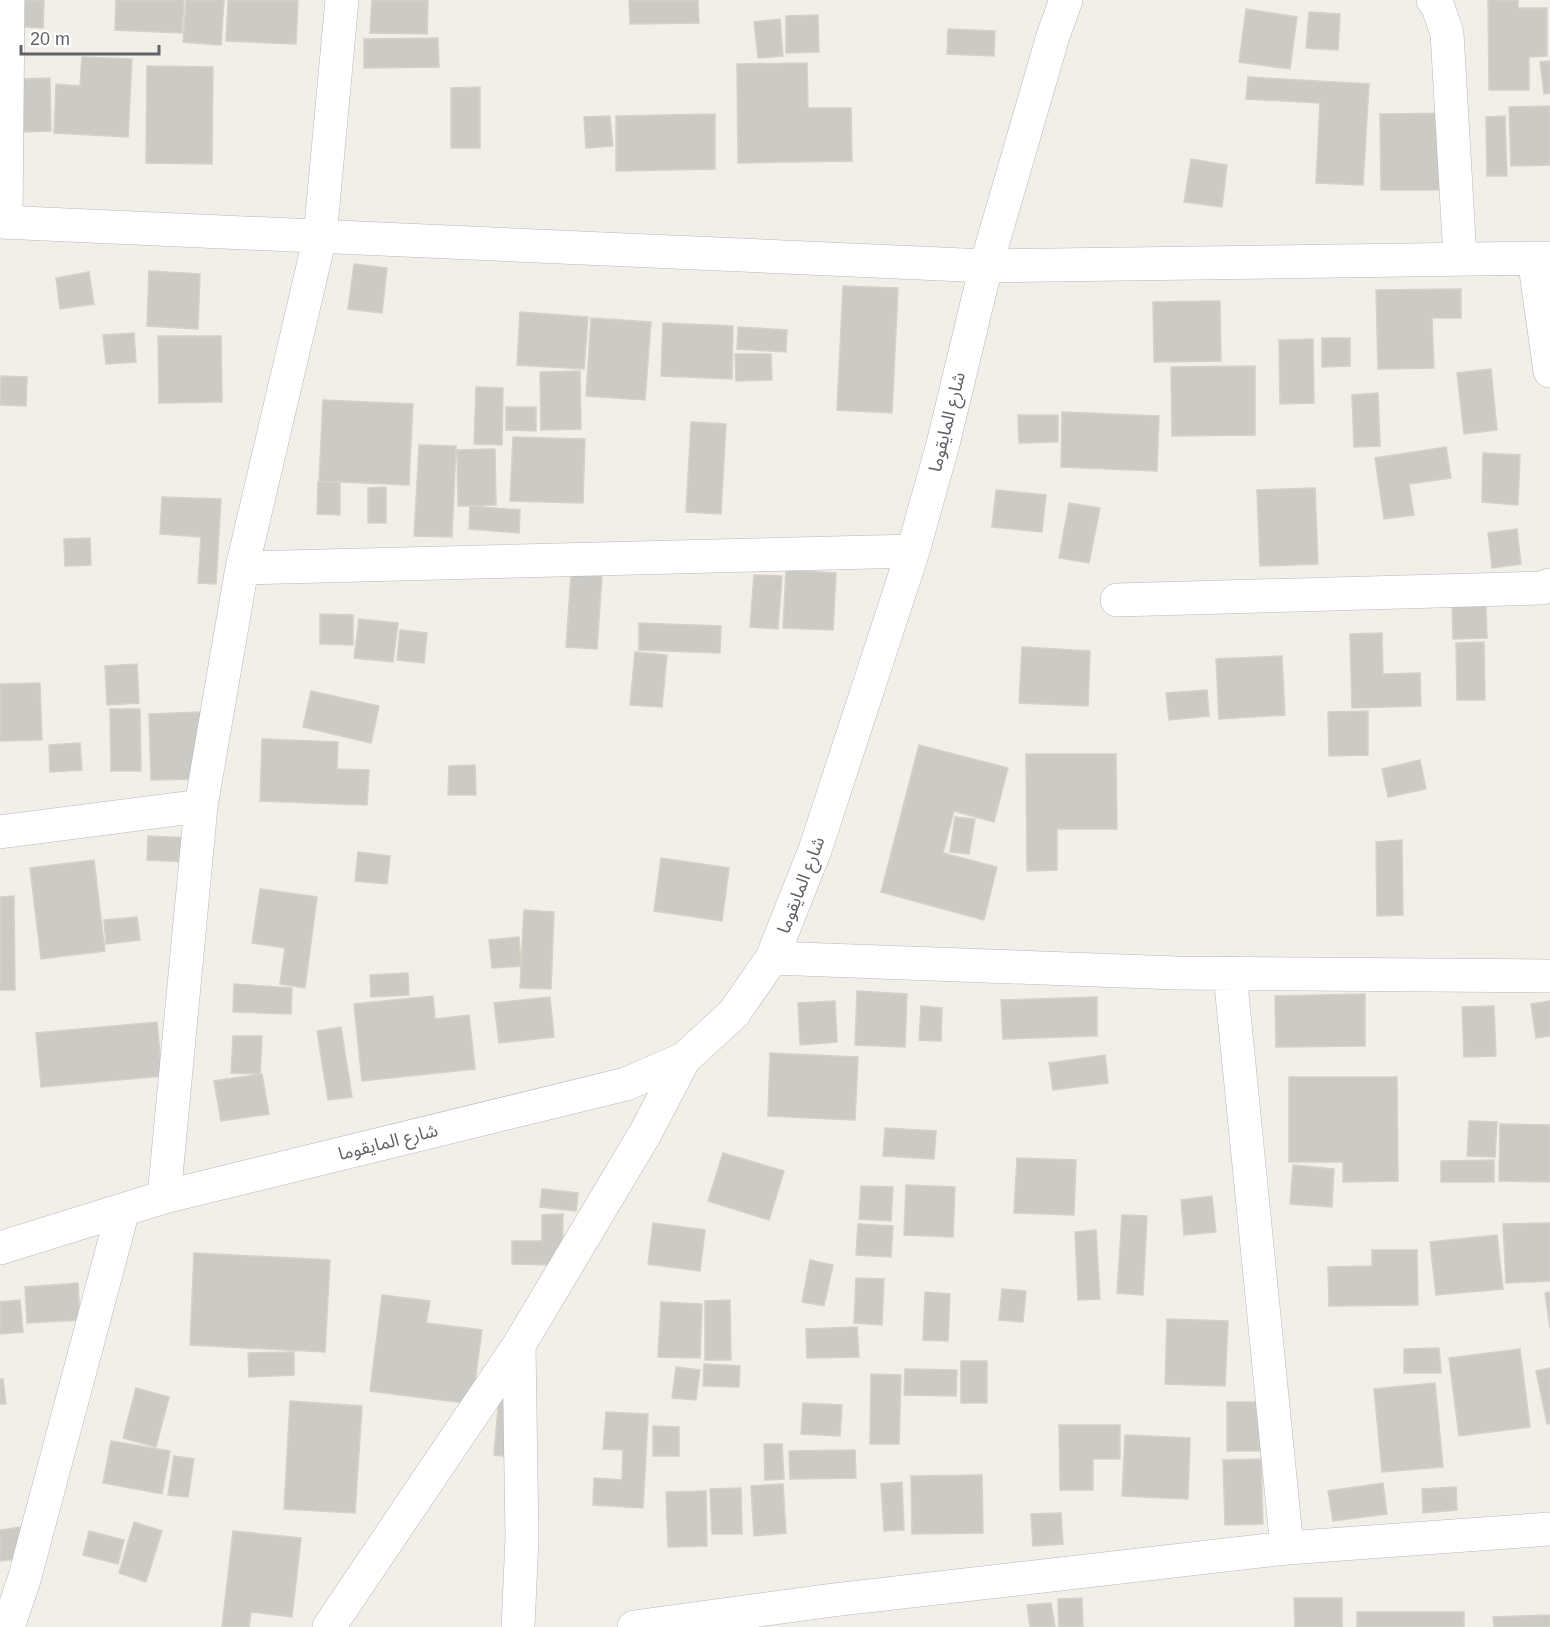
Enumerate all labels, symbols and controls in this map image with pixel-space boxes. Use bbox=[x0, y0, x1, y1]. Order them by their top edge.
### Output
scale bar bbox=[21, 18, 159, 56]
text: 20 m bbox=[30, 29, 70, 49]
street label: شارع المايقوما bbox=[925, 370, 973, 475]
street label: شارع المايقوما bbox=[773, 834, 832, 938]
street label: شارع المايقوما bbox=[336, 1120, 441, 1168]

